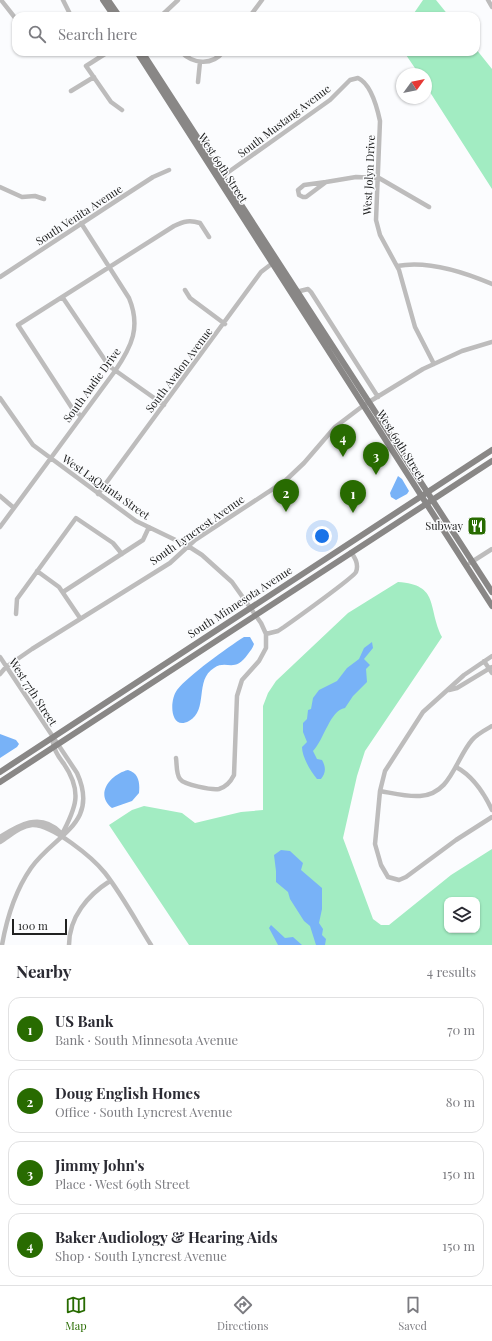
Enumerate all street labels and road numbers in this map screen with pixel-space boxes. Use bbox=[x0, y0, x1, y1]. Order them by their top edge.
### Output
street label: South Mustang Avenue bbox=[234, 80, 333, 160]
street label: West 69th Street bbox=[195, 129, 252, 205]
street label: West Jolyn Drive bbox=[359, 134, 378, 216]
street label: South Venita Avenue bbox=[32, 181, 125, 248]
street label: South Avalon Avenue bbox=[142, 324, 216, 415]
street label: South Audie Drive bbox=[59, 344, 124, 425]
street label: West 69th Street bbox=[373, 406, 429, 483]
street label: West LaQuinta Street bbox=[59, 450, 153, 523]
street label: South Lyncrest Avenue bbox=[146, 491, 247, 568]
street label: South Minnesota Avenue bbox=[185, 562, 295, 641]
street label: West 77th Street bbox=[5, 654, 61, 728]

